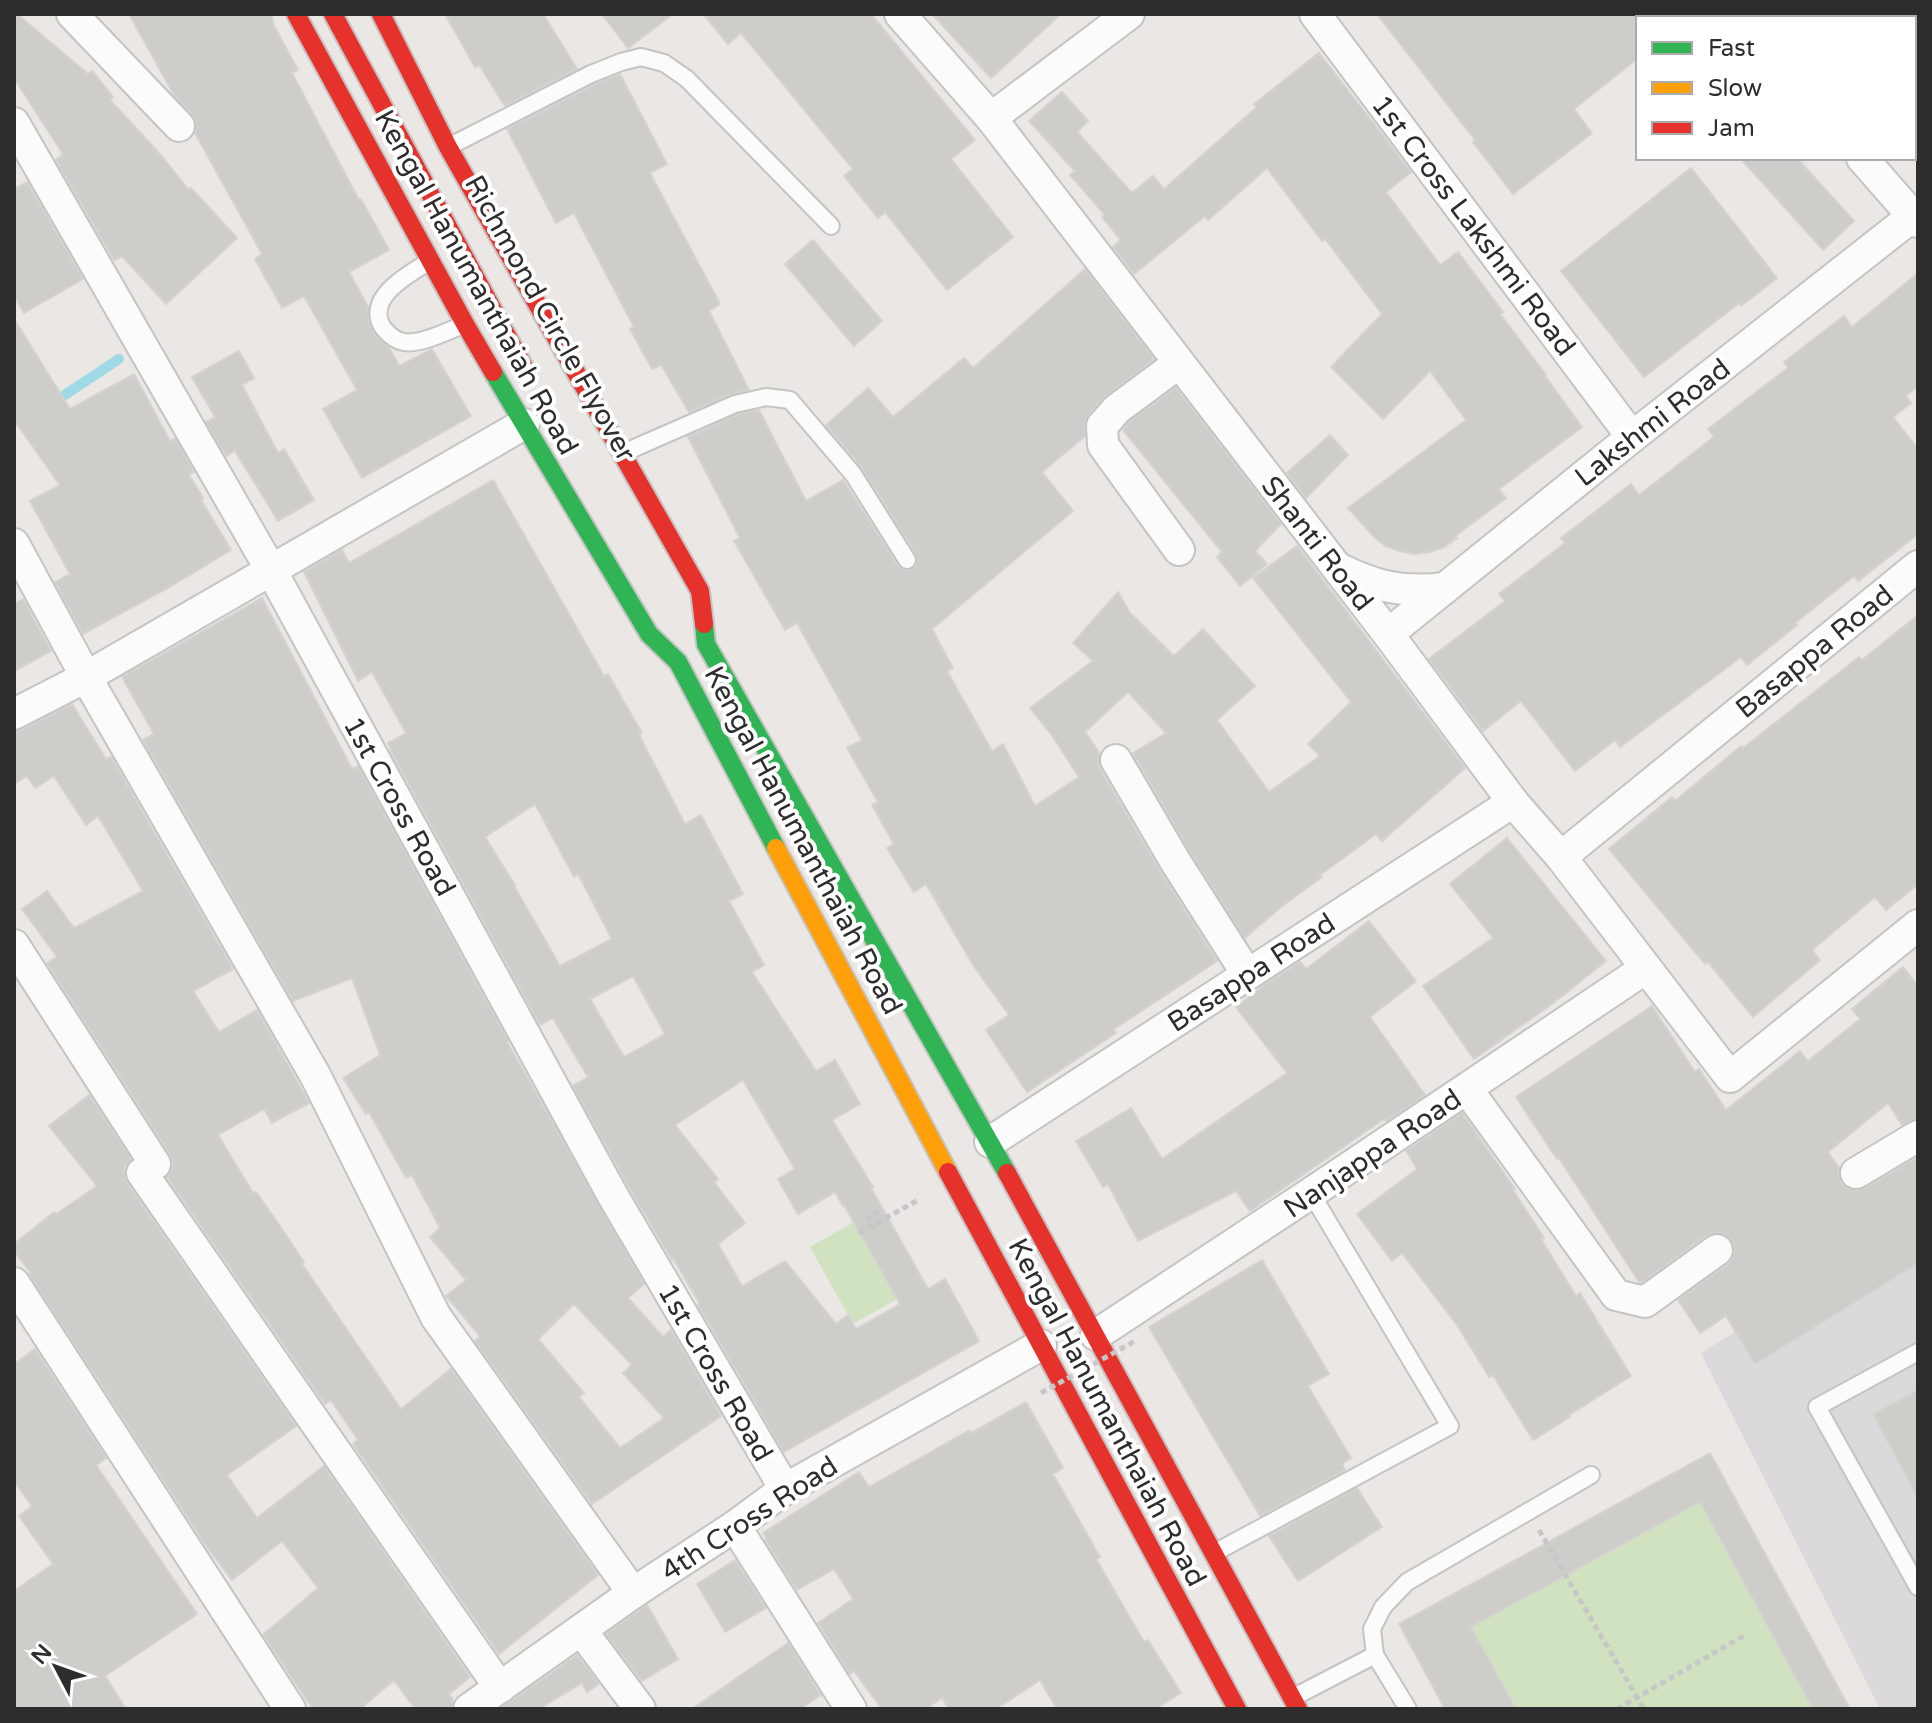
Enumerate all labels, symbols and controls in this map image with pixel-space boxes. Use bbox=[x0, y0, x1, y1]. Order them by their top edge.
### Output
legend bbox=[1636, 16, 1916, 160]
text: Fast bbox=[1708, 34, 1755, 63]
text: Slow bbox=[1708, 74, 1762, 103]
street label: 1st Cross Lakshmi Road bbox=[1364, 89, 1582, 363]
street label: Kengal Hanumanthaiah Road bbox=[367, 104, 585, 461]
text: Jam bbox=[1708, 114, 1755, 143]
street label: Richmond Circle Flyover bbox=[457, 169, 643, 468]
street label: Lakshmi Road bbox=[1568, 352, 1737, 494]
street label: Shanti Road bbox=[1254, 469, 1380, 618]
street label: Basappa Road bbox=[1729, 578, 1900, 726]
street label: Kengal Hanumanthaiah Road bbox=[697, 661, 909, 1020]
street label: 1st Cross Road bbox=[336, 711, 462, 902]
street label: Basappa Road bbox=[1161, 906, 1342, 1040]
street label: Nanjappa Road bbox=[1277, 1082, 1468, 1226]
street label: Kengal Hanumanthaiah Road bbox=[1001, 1233, 1213, 1592]
street label: 1st Cross Road bbox=[650, 1277, 780, 1468]
street label: 4th Cross Road bbox=[655, 1449, 844, 1589]
north arrow bbox=[16, 1627, 96, 1707]
text: N bbox=[26, 1639, 57, 1670]

